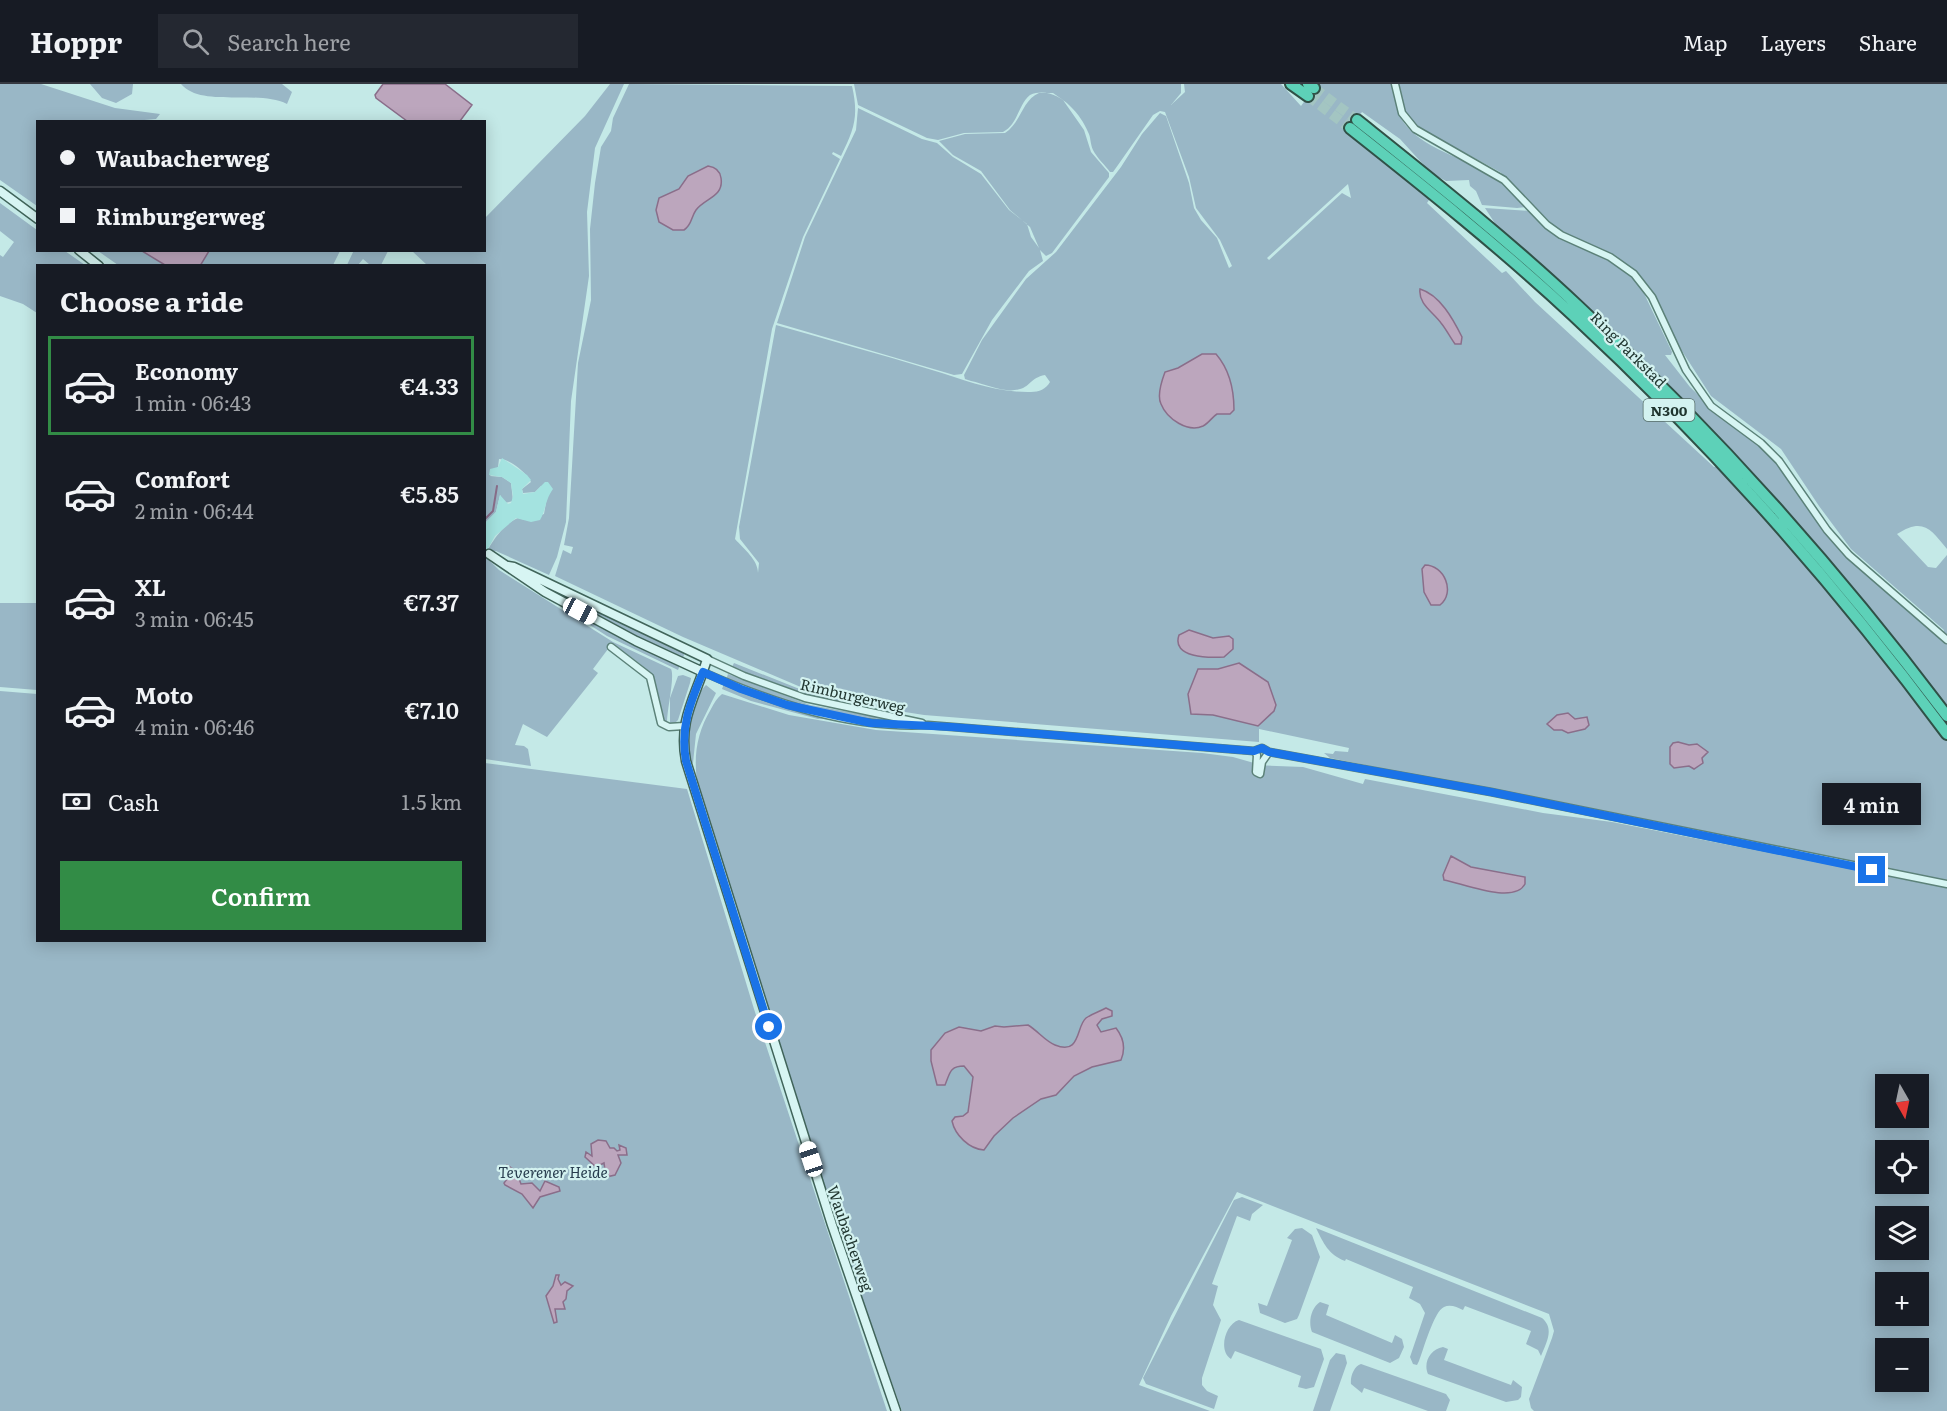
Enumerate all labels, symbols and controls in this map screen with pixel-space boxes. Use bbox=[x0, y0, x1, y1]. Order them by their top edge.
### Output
search box bbox=[158, 14, 578, 68]
text: Hoppr bbox=[30, 20, 122, 62]
icon: search bbox=[179, 25, 212, 58]
text: Search here bbox=[227, 25, 351, 58]
text: Map bbox=[1683, 26, 1728, 57]
text: Layers bbox=[1761, 26, 1826, 57]
text: Share bbox=[1859, 26, 1917, 57]
text: Waubacherweg bbox=[96, 141, 269, 174]
text: Rimburgerweg bbox=[96, 199, 265, 232]
text: Choose a ride bbox=[60, 280, 243, 320]
street label: Ring Parkstad bbox=[1586, 306, 1672, 392]
text: Economy bbox=[135, 354, 238, 387]
icon: car bbox=[63, 359, 117, 413]
text: €4.33 bbox=[400, 369, 459, 402]
text: 1 min · 06:43 bbox=[135, 387, 252, 417]
road number: N300 bbox=[1644, 399, 1694, 421]
text: Comfort bbox=[135, 462, 230, 495]
icon: car bbox=[63, 467, 117, 521]
text: €5.85 bbox=[401, 477, 459, 510]
text: 2 min · 06:44 bbox=[135, 495, 254, 525]
text: XL bbox=[135, 570, 166, 603]
icon: car bbox=[63, 575, 117, 629]
text: €7.37 bbox=[404, 585, 459, 618]
car bbox=[560, 595, 600, 627]
text: 3 min · 06:45 bbox=[135, 603, 254, 633]
street label: Rimburgerweg bbox=[798, 672, 908, 718]
text: Moto bbox=[135, 678, 193, 711]
icon: car bbox=[63, 683, 117, 737]
text: €7.10 bbox=[405, 693, 459, 726]
text: 4 min · 06:46 bbox=[135, 711, 254, 741]
callout: 4 min bbox=[1822, 783, 1922, 825]
icon: cash bbox=[60, 785, 93, 818]
text: Cash bbox=[108, 785, 159, 818]
text: 1.5 km bbox=[402, 786, 462, 816]
text: 4 min bbox=[1843, 789, 1900, 819]
route end bbox=[1858, 856, 1885, 883]
button: Confirm bbox=[60, 861, 462, 930]
route start bbox=[755, 1013, 782, 1040]
north arrow bbox=[1875, 1074, 1929, 1128]
map controls bbox=[1875, 1074, 1929, 1392]
car bbox=[797, 1139, 825, 1179]
button: locate bbox=[1875, 1140, 1929, 1194]
park label: Teverener Heide bbox=[498, 1160, 608, 1183]
street label: Waubacherweg bbox=[822, 1182, 880, 1295]
button: layers bbox=[1875, 1206, 1929, 1260]
button: + bbox=[1875, 1272, 1929, 1326]
button: − bbox=[1875, 1338, 1929, 1392]

